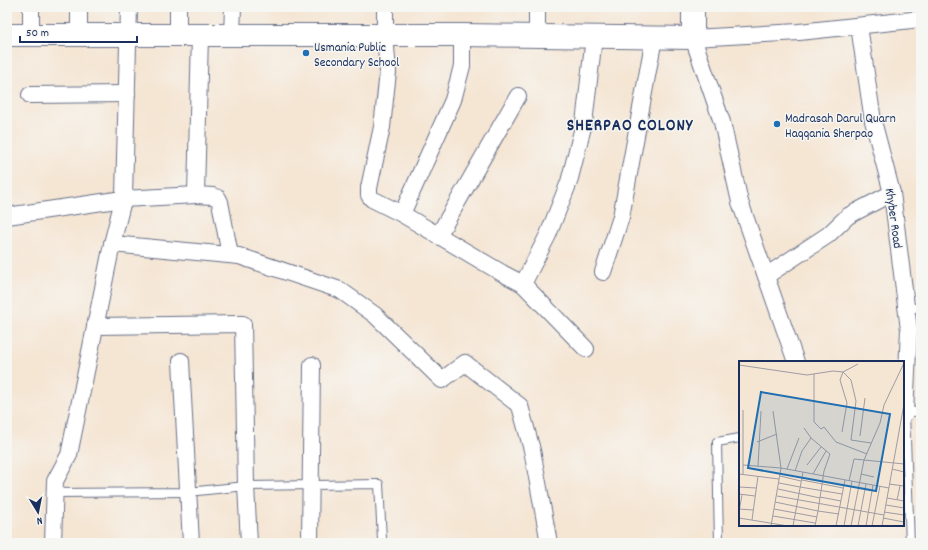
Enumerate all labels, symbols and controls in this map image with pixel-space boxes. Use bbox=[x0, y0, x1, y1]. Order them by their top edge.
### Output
scale bar bbox=[20, 18, 137, 44]
text: 50 m bbox=[26, 25, 49, 42]
place label: Usmania Public Secondary School bbox=[314, 39, 399, 73]
marker: Usmania Public Secondary School bbox=[301, 48, 311, 58]
place label: Madrasah Darul Quarn Haqqania Sherpao bbox=[785, 110, 896, 144]
district label: SHERPAO COLONY bbox=[567, 115, 693, 139]
marker: Madrasah Darul Quarn Haqqania Sherpao bbox=[772, 119, 782, 129]
street label: Khyber Road bbox=[879, 187, 906, 250]
inset map bbox=[739, 361, 904, 526]
north arrow bbox=[18, 492, 58, 532]
text: N bbox=[35, 512, 43, 528]

